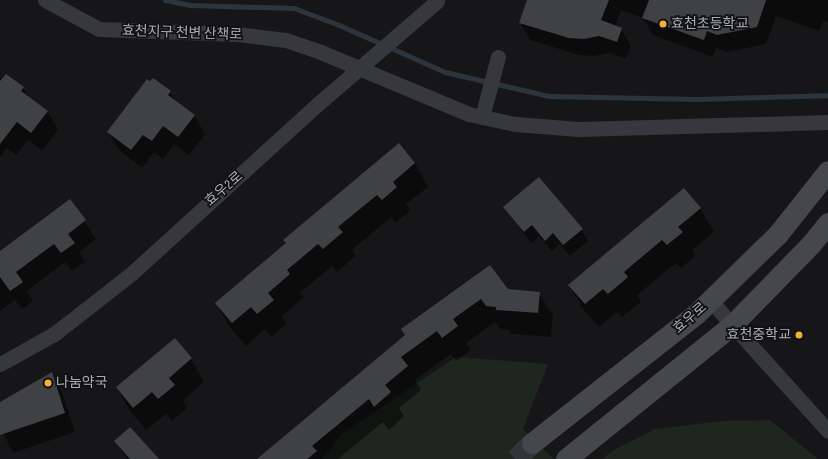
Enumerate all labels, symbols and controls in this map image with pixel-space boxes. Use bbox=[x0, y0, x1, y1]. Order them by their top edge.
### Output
place label: 효천초등학교 bbox=[671, 16, 748, 32]
marker: 효천초등학교 bbox=[658, 19, 668, 29]
street label: 효천지구 천변 산책로 bbox=[122, 23, 242, 43]
street label: 효우2로 bbox=[202, 168, 246, 210]
street label: 효우로 bbox=[670, 299, 710, 337]
place label: 효천중학교 bbox=[727, 327, 791, 343]
marker: 효천중학교 bbox=[794, 330, 804, 340]
place label: 나눔약국 bbox=[56, 375, 108, 391]
marker: 나눔약국 bbox=[43, 378, 53, 388]

